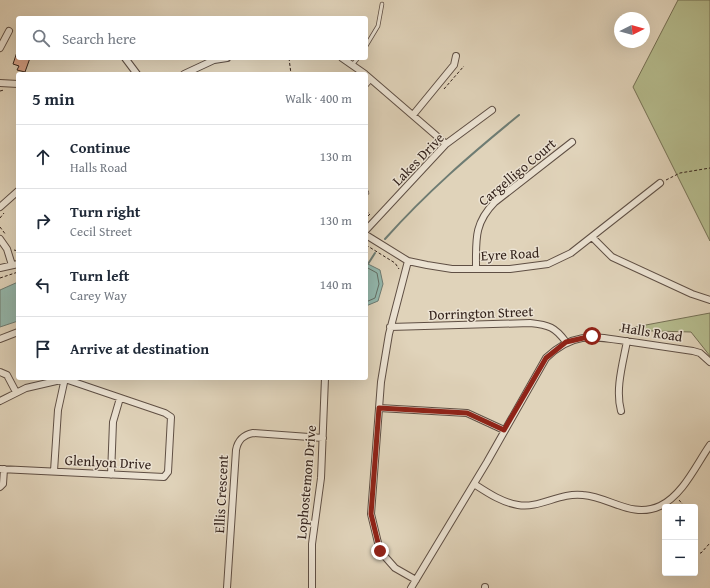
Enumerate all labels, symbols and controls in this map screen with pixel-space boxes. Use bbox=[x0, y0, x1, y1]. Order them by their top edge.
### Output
north arrow bbox=[614, 12, 650, 48]
search box bbox=[16, 16, 368, 60]
icon: search bbox=[30, 27, 52, 49]
text: Search here bbox=[62, 28, 136, 49]
text: 5 min bbox=[32, 86, 74, 111]
text: Walk · 400 m bbox=[285, 89, 352, 108]
street label: Lakes Drive bbox=[388, 128, 449, 190]
street label: Cargelligo Court bbox=[474, 134, 560, 210]
text: Continue bbox=[70, 137, 131, 158]
icon: ahead bbox=[32, 146, 54, 168]
text: 130 m bbox=[320, 147, 352, 166]
text: Halls Road bbox=[70, 158, 127, 177]
text: Turn right bbox=[70, 201, 141, 222]
icon: right bbox=[32, 210, 54, 232]
text: 130 m bbox=[320, 211, 352, 230]
text: Cecil Street bbox=[70, 222, 132, 241]
street label: Eyre Road bbox=[480, 242, 540, 266]
text: Turn left bbox=[70, 265, 129, 286]
icon: left bbox=[32, 274, 54, 296]
text: 140 m bbox=[320, 275, 352, 294]
text: Carey Way bbox=[70, 286, 127, 305]
street label: Dorrington Street bbox=[428, 301, 534, 325]
street label: Halls Road bbox=[620, 317, 685, 347]
route start bbox=[583, 327, 601, 345]
icon: arrive bbox=[32, 338, 54, 360]
text: Arrive at destination bbox=[70, 338, 209, 359]
street label: Lophostemon Drive bbox=[291, 424, 321, 540]
street label: Glenlyon Drive bbox=[64, 450, 152, 474]
street label: Ellis Crescent bbox=[209, 454, 233, 534]
map controls bbox=[662, 504, 698, 576]
button: + bbox=[662, 504, 698, 540]
button: − bbox=[662, 540, 698, 576]
route end bbox=[371, 542, 389, 560]

